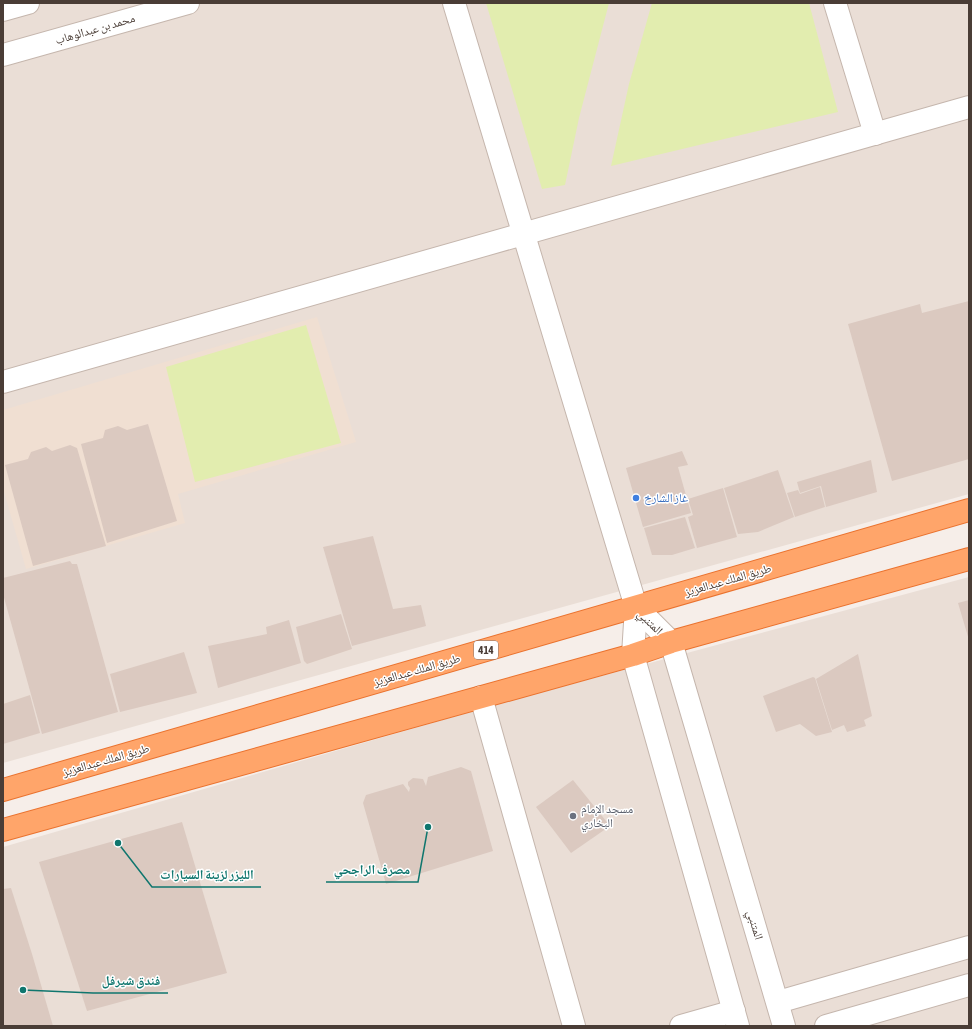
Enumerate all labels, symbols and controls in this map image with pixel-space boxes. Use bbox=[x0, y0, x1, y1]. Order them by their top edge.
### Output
street label: محمد بن عبدالوهاب bbox=[53, 11, 137, 47]
place label: غاز الشارخ bbox=[644, 491, 688, 505]
marker: غاز الشارخ bbox=[631, 493, 641, 503]
street label: طريق الملك عبدالعزيز bbox=[682, 561, 773, 600]
street label: المتنبي bbox=[632, 607, 666, 640]
road number: 414 bbox=[474, 641, 498, 659]
street label: طريق الملك عبدالعزيز bbox=[371, 651, 462, 690]
street label: طريق الملك عبدالعزيز bbox=[60, 741, 151, 780]
place label: مسجد الإمام البخاري bbox=[581, 802, 633, 833]
marker: مسجد الإمام البخاري bbox=[568, 811, 578, 821]
callout: مصرف الراجحي bbox=[326, 857, 418, 882]
callout: الليزر لزينة السيارات bbox=[152, 862, 261, 887]
text: مصرف الراجحي bbox=[334, 862, 410, 880]
text: الليزر لزينة السيارات bbox=[160, 867, 254, 882]
street label: المتنبي bbox=[741, 909, 766, 942]
callout: فندق شيرفل bbox=[93, 968, 168, 993]
text: فندق شيرفل bbox=[102, 973, 160, 989]

